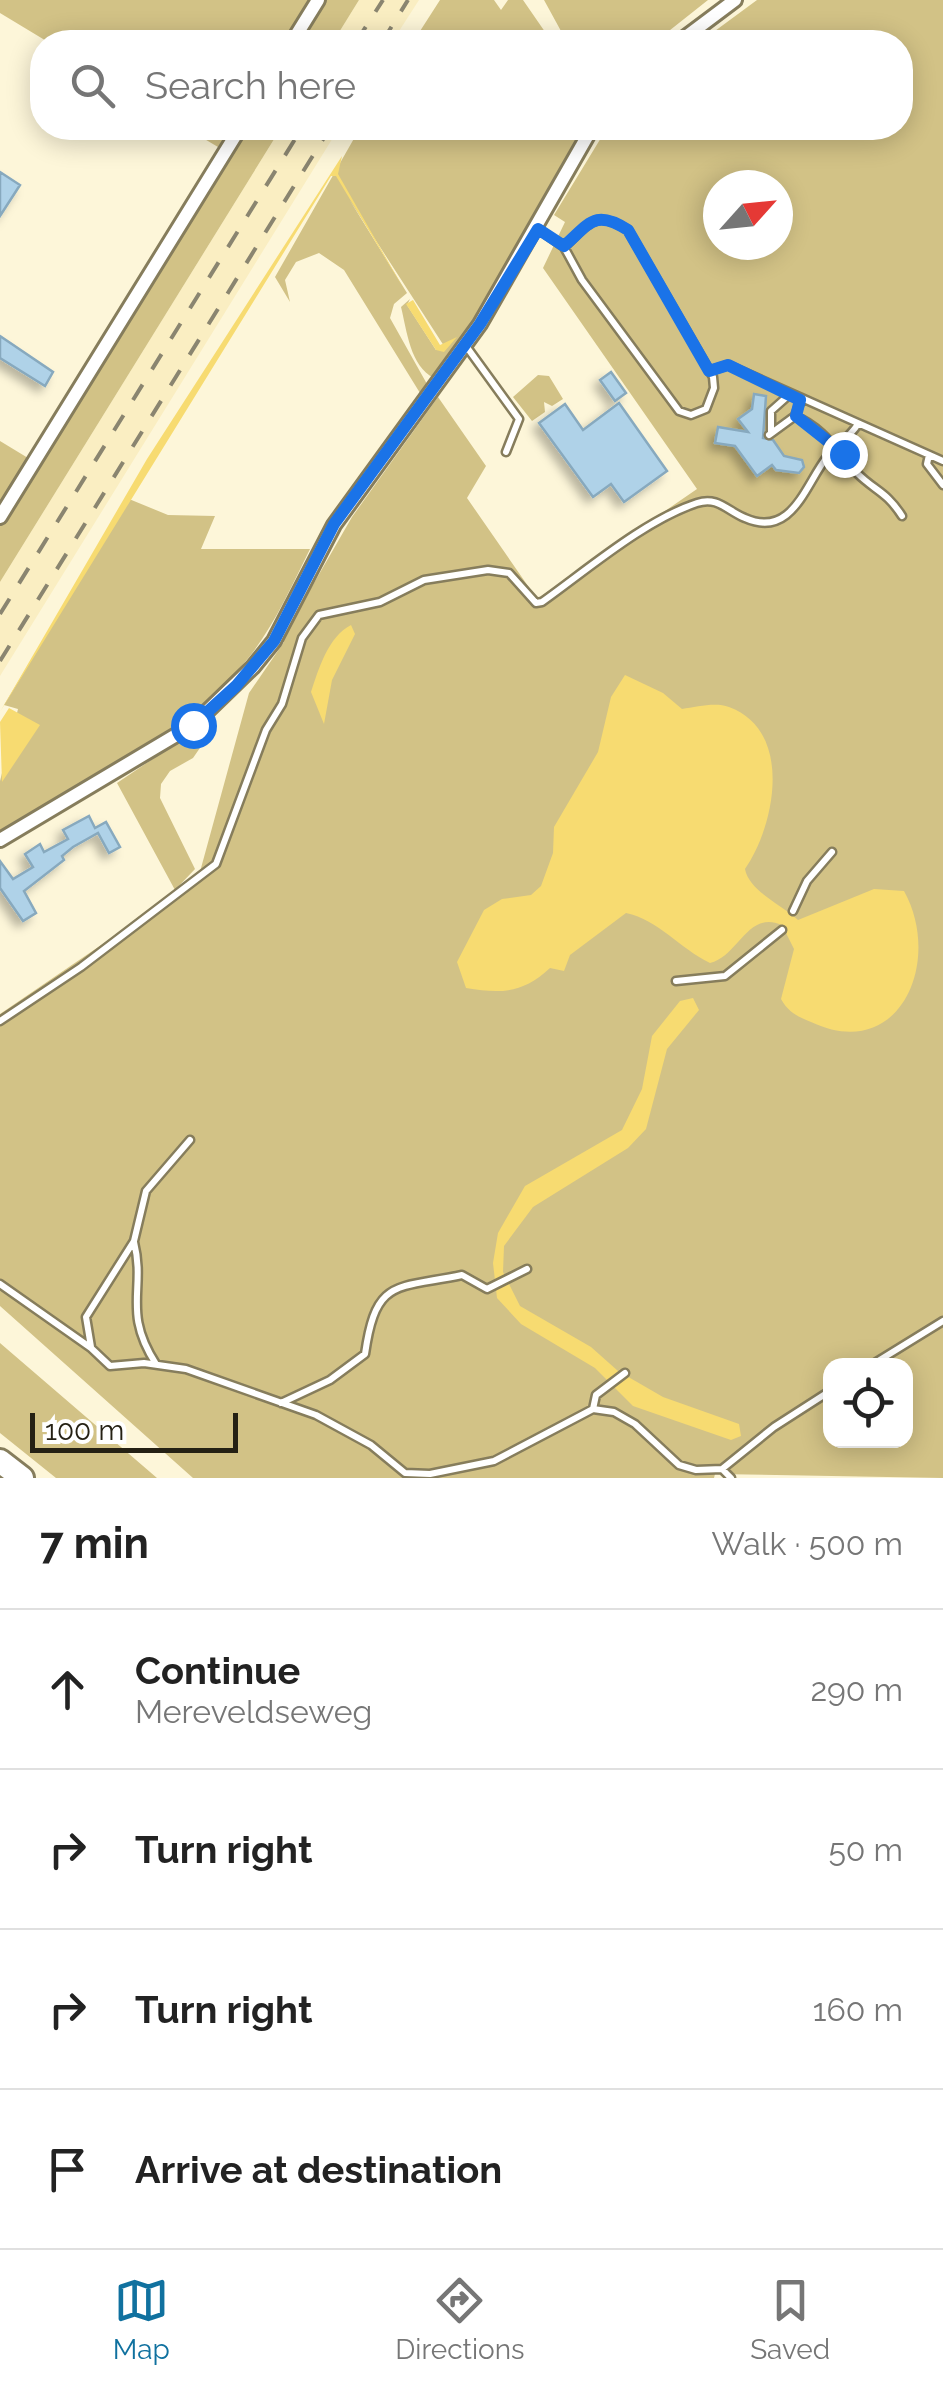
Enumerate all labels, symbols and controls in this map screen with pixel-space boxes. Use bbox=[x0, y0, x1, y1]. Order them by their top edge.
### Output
search box bbox=[30, 30, 913, 140]
icon: search bbox=[65, 58, 120, 113]
text: Search here bbox=[145, 63, 356, 108]
north arrow bbox=[703, 170, 793, 260]
route end bbox=[822, 432, 868, 478]
route start bbox=[171, 703, 217, 749]
map controls bbox=[823, 1358, 913, 1448]
button: locate bbox=[823, 1358, 913, 1448]
scale bar bbox=[30, 1408, 238, 1452]
text: 100 m bbox=[45, 1414, 124, 1447]
text: 7 min bbox=[40, 1519, 149, 1568]
text: Walk · 500 m bbox=[712, 1525, 903, 1562]
text: Continue bbox=[135, 1648, 300, 1693]
icon: ahead bbox=[40, 1662, 95, 1717]
text: 290 m bbox=[810, 1671, 903, 1708]
text: Mereveldseweg bbox=[135, 1693, 372, 1730]
icon: right bbox=[40, 1822, 95, 1877]
text: Turn right bbox=[135, 1827, 312, 1872]
text: 50 m bbox=[828, 1831, 903, 1868]
icon: right bbox=[40, 1982, 95, 2037]
text: Turn right bbox=[135, 1987, 312, 2032]
text: 160 m bbox=[813, 1991, 903, 2028]
icon: arrive bbox=[40, 2142, 95, 2197]
text: Arrive at destination bbox=[135, 2147, 502, 2192]
tab: Map bbox=[113, 2273, 170, 2366]
tab: Directions bbox=[395, 2273, 525, 2366]
tab: Saved bbox=[750, 2273, 830, 2366]

